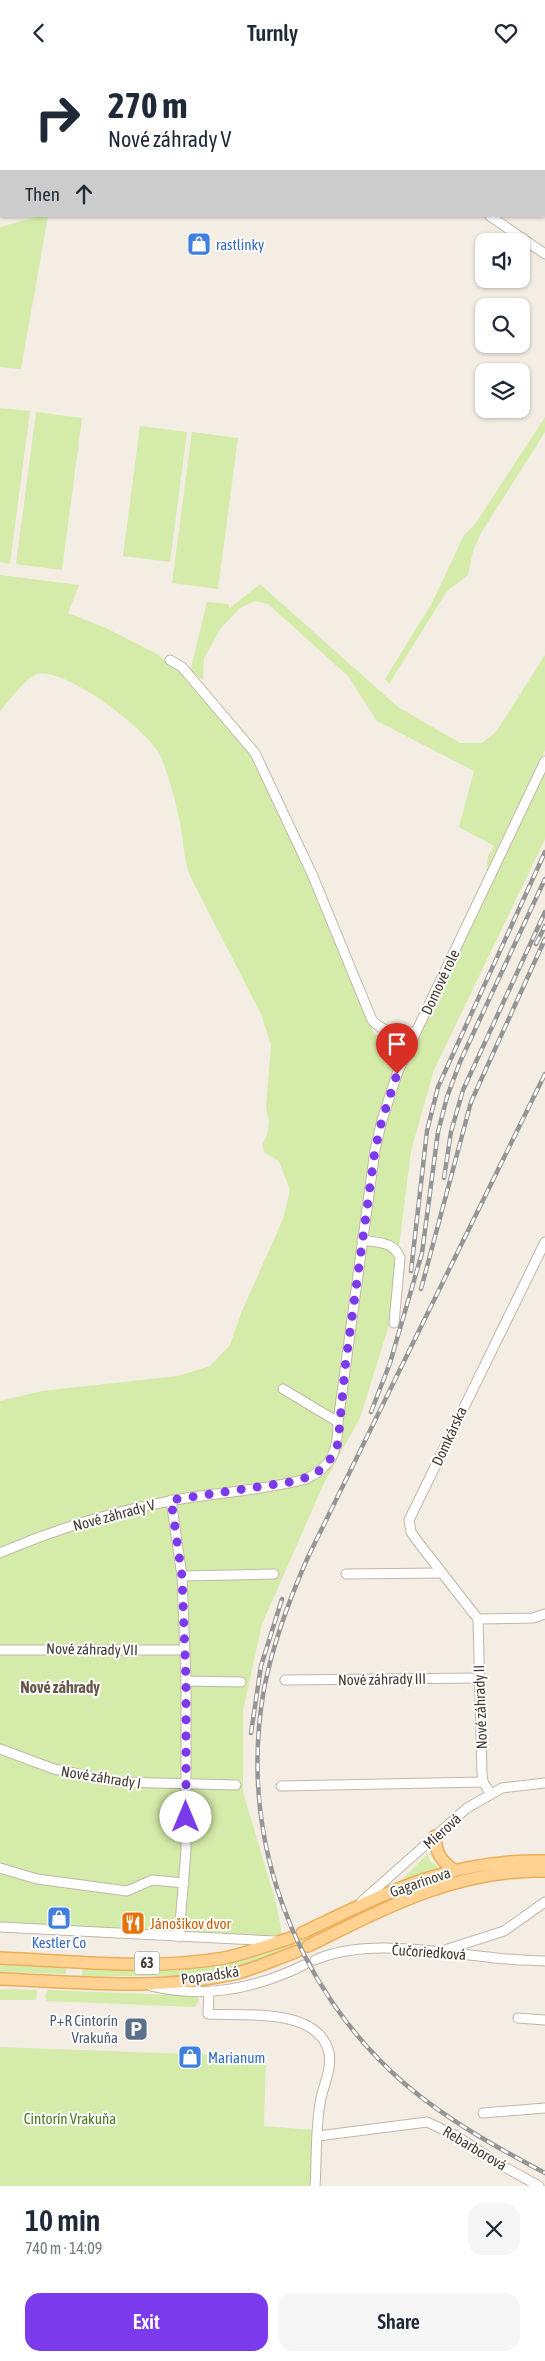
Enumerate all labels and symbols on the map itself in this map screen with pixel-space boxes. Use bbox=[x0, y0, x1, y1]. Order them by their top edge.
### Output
shop icon: rastlinky bbox=[186, 231, 212, 257]
place label: rastlinky bbox=[216, 236, 264, 253]
street label: Domové role bbox=[417, 946, 463, 1017]
pin bbox=[376, 1023, 418, 1074]
street label: Domkárska bbox=[428, 1404, 470, 1468]
street label: Nové záhrady V bbox=[71, 1496, 157, 1534]
street label: Nové záhrady VII bbox=[46, 1640, 138, 1658]
street label: Nové záhrady II bbox=[470, 1665, 490, 1749]
street label: Nové záhrady III bbox=[338, 1670, 426, 1688]
district label: Nové záhrady bbox=[20, 1678, 100, 1696]
street label: Nové záhrady I bbox=[60, 1762, 142, 1792]
position arrow bbox=[159, 1790, 211, 1842]
street label: Mierová bbox=[420, 1810, 464, 1852]
street label: Gagarinova bbox=[387, 1864, 453, 1900]
shop icon: Kestler Co bbox=[46, 1905, 72, 1931]
restaurant icon: Jánošíkov dvor bbox=[120, 1910, 146, 1936]
place label: Jánošíkov dvor bbox=[150, 1915, 231, 1932]
place label: Kestler Co bbox=[32, 1934, 86, 1951]
street label: Čučoriedková bbox=[391, 1941, 467, 1963]
road number: 63 bbox=[134, 1951, 160, 1975]
street label: Popradská bbox=[180, 1963, 240, 1987]
place label: P+R Cintorín Vrakuňa bbox=[49, 2012, 118, 2046]
parking icon: P+R Cintorín Vrakuňa bbox=[123, 2016, 149, 2042]
shop icon: Marianum bbox=[177, 2044, 203, 2070]
place label: Marianum bbox=[208, 2049, 265, 2066]
park label: Cintorín Vrakuňa bbox=[24, 2110, 116, 2127]
street label: Rebarborová bbox=[440, 2122, 510, 2174]

